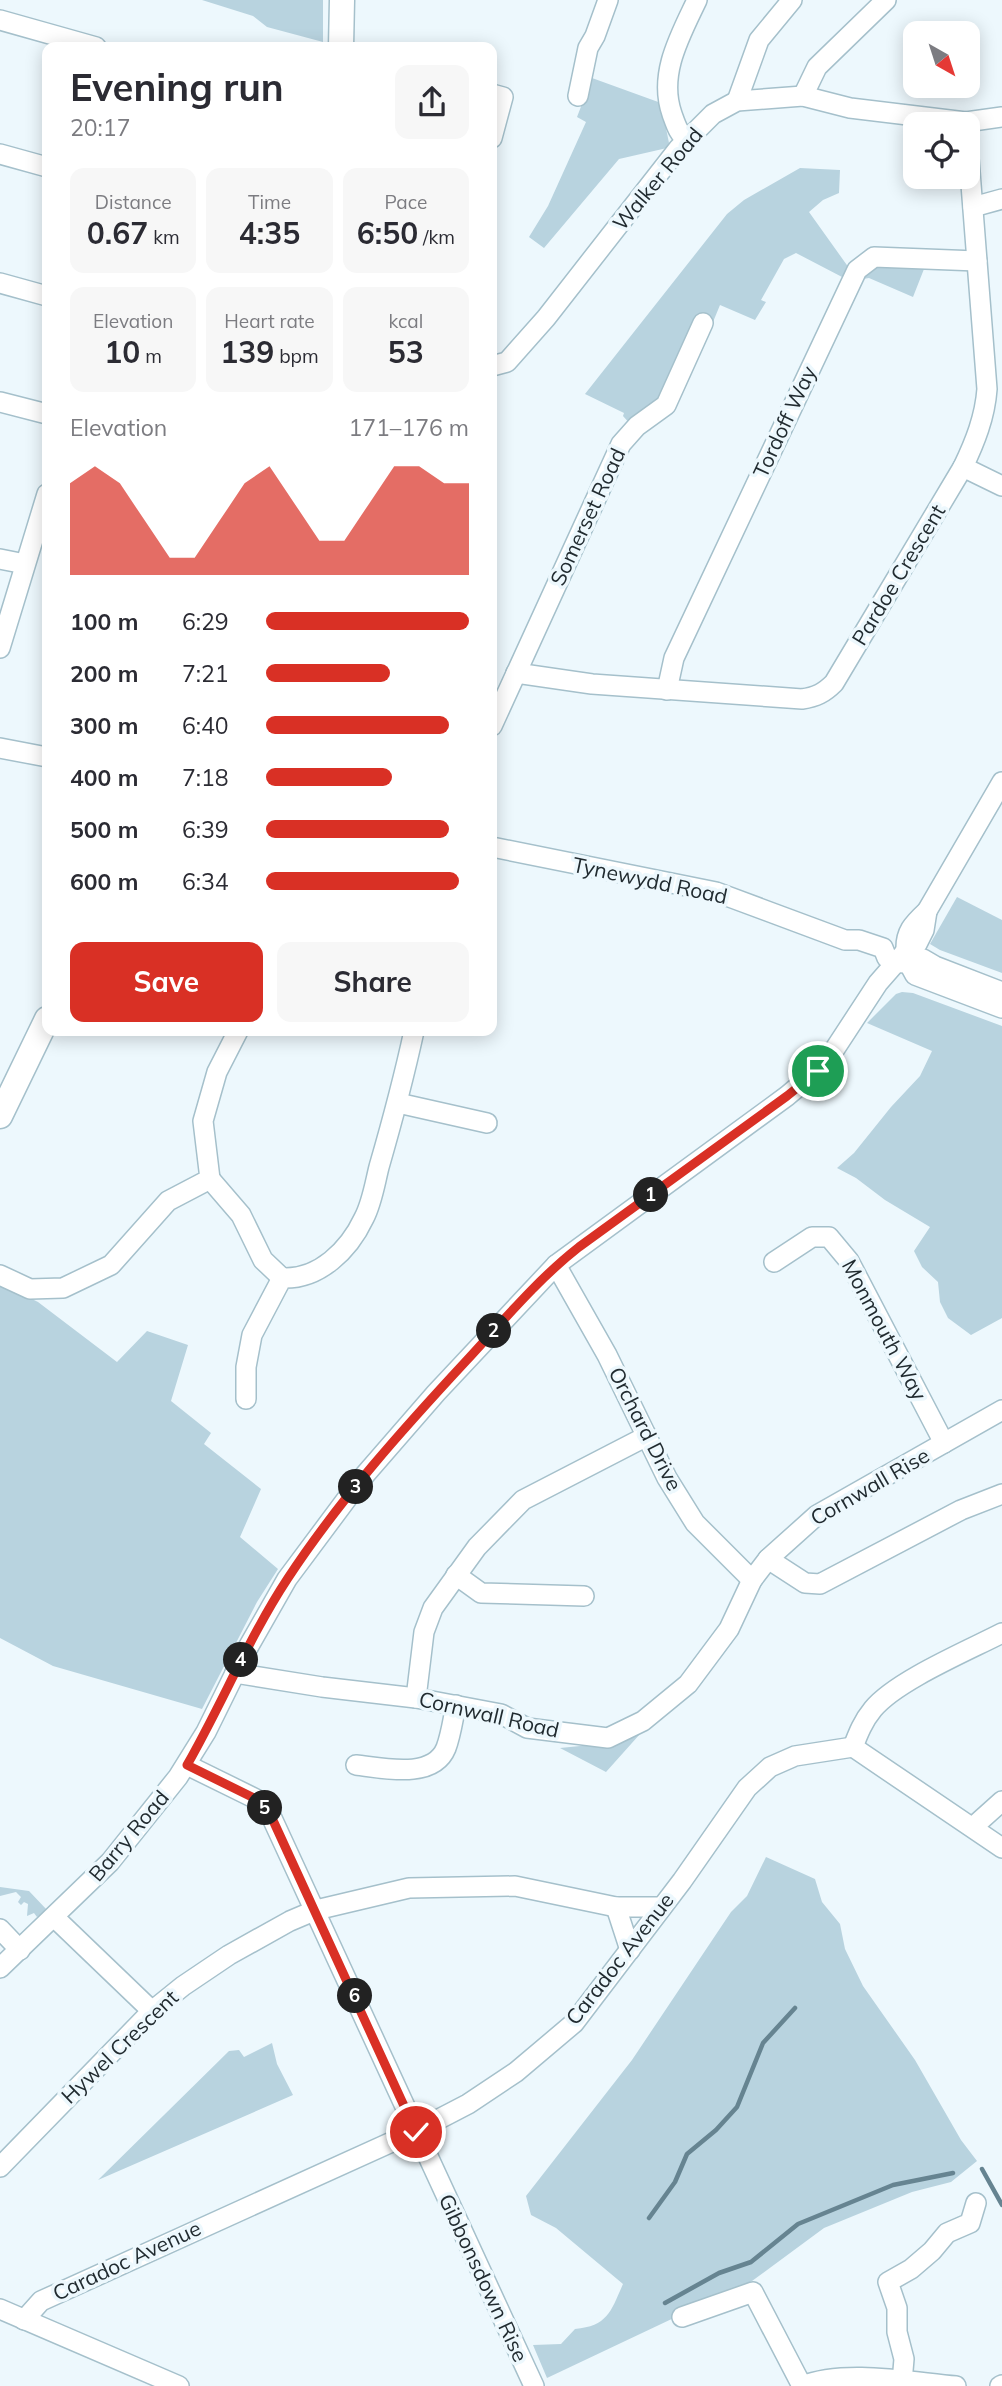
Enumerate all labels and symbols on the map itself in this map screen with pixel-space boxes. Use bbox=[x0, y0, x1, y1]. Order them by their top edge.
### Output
north arrow bbox=[903, 21, 980, 98]
street label: Walker Road bbox=[607, 122, 708, 235]
street label: Tordoff Way bbox=[747, 362, 821, 482]
street label: Somerset Road bbox=[544, 444, 630, 589]
street label: Pardoe Crescent bbox=[846, 499, 950, 650]
street label: Tynewydd Road bbox=[570, 851, 730, 909]
pin bbox=[788, 1041, 848, 1101]
pin: 1 bbox=[634, 1178, 668, 1212]
street label: Monmouth Way bbox=[837, 1255, 933, 1404]
pin: 2 bbox=[476, 1314, 512, 1348]
street label: Orchard Drive bbox=[604, 1362, 688, 1495]
street label: Cornwall Rise bbox=[805, 1442, 934, 1531]
pin: 3 bbox=[338, 1470, 374, 1504]
pin: 4 bbox=[224, 1642, 258, 1678]
street label: Cornwall Road bbox=[417, 1685, 562, 1743]
street label: Barry Road bbox=[83, 1785, 174, 1886]
pin: 5 bbox=[247, 1790, 282, 1826]
street label: Caradoc Avenue bbox=[560, 1887, 679, 2030]
pin: 6 bbox=[338, 1979, 372, 2014]
street label: Hywel Crescent bbox=[55, 1984, 183, 2109]
pin bbox=[386, 2102, 446, 2162]
street label: Gibbonsdown Rise bbox=[434, 2190, 534, 2366]
street label: Caradoc Avenue bbox=[48, 2214, 205, 2306]

